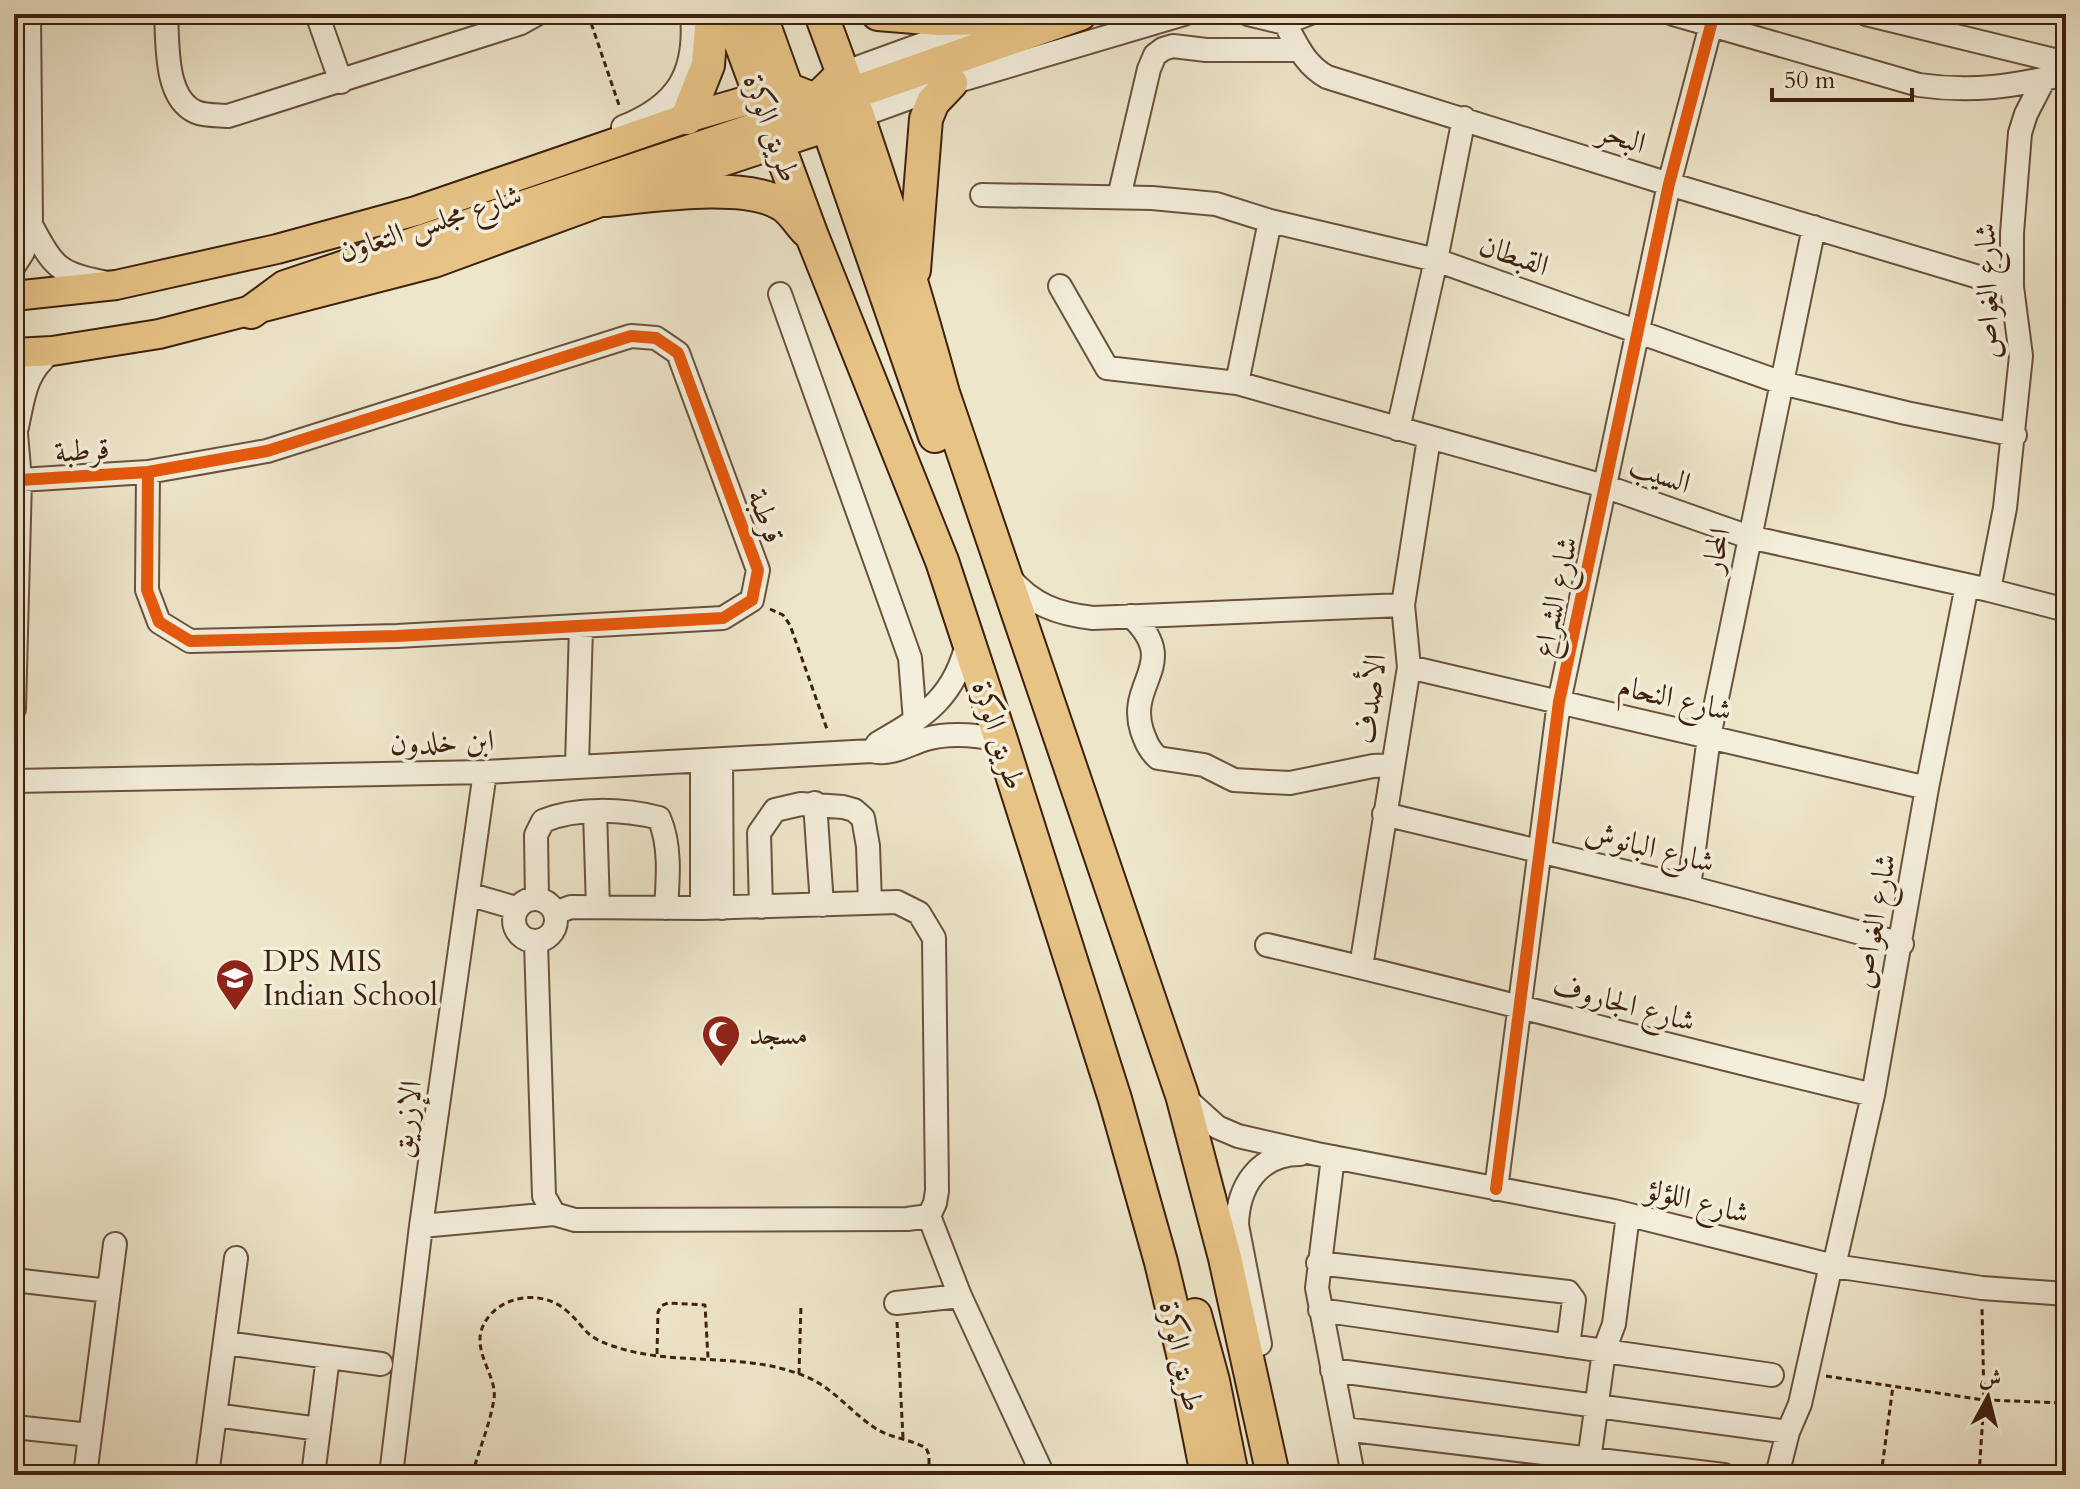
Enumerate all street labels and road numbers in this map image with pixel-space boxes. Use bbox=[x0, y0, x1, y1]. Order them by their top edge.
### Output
street label: طريق الوكرة bbox=[733, 68, 810, 188]
street label: البحر bbox=[1590, 110, 1651, 164]
street label: شارع مجلس التعاون bbox=[333, 175, 528, 276]
street label: شارع الغواص bbox=[1965, 222, 2014, 360]
street label: القبطان bbox=[1474, 225, 1554, 286]
street label: قرطبة bbox=[53, 428, 111, 473]
street label: السيب bbox=[1624, 445, 1696, 504]
street label: قرطبة bbox=[737, 483, 794, 549]
street label: المحار bbox=[1691, 524, 1741, 579]
street label: شارع الشراع bbox=[1523, 533, 1592, 662]
street label: الأصدف bbox=[1344, 652, 1396, 746]
street label: شارع النحام bbox=[1613, 666, 1736, 736]
street label: طريق الوكرة bbox=[962, 675, 1035, 795]
street label: ابن خلدون bbox=[389, 720, 495, 765]
street label: شارع البانوش bbox=[1580, 812, 1719, 887]
street label: شارع الغواص bbox=[1842, 851, 1910, 992]
street label: شارع الجاروف bbox=[1547, 965, 1700, 1046]
street label: الإزريق bbox=[381, 1078, 433, 1160]
street label: شارع اللؤلؤ bbox=[1638, 1168, 1754, 1238]
street label: طريق الوكرة bbox=[1149, 1297, 1214, 1416]

